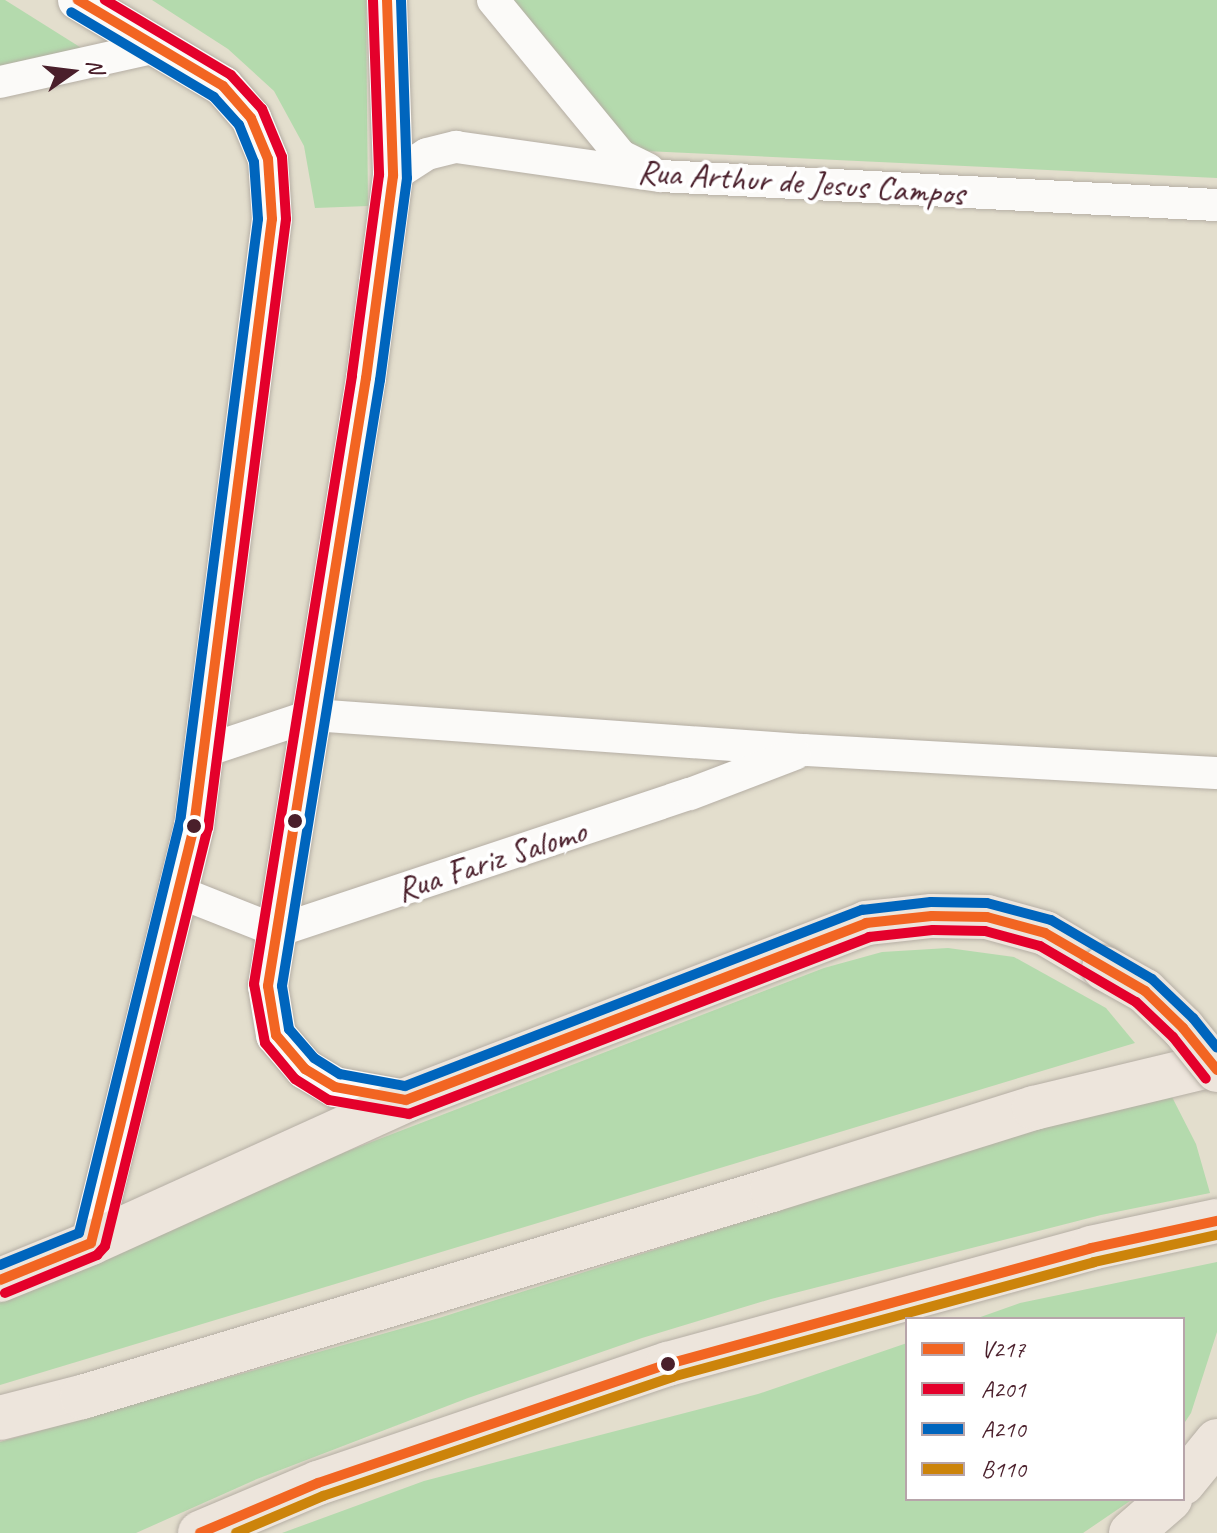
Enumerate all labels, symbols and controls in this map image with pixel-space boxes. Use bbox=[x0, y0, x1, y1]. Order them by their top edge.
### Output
north arrow bbox=[32, 32, 112, 112]
text: N bbox=[80, 56, 111, 76]
street label: Rua Arthur de Jesus Campos bbox=[638, 150, 964, 214]
street label: Rua Fariz Salomo bbox=[390, 810, 592, 910]
unlabelled marker bbox=[287, 813, 303, 829]
unlabelled marker bbox=[186, 818, 202, 834]
legend bbox=[905, 1317, 1185, 1501]
text: V217 bbox=[981, 1334, 1025, 1364]
unlabelled marker bbox=[660, 1356, 676, 1372]
text: A201 bbox=[981, 1374, 1025, 1404]
text: A210 bbox=[981, 1414, 1025, 1444]
text: B110 bbox=[981, 1454, 1026, 1484]

